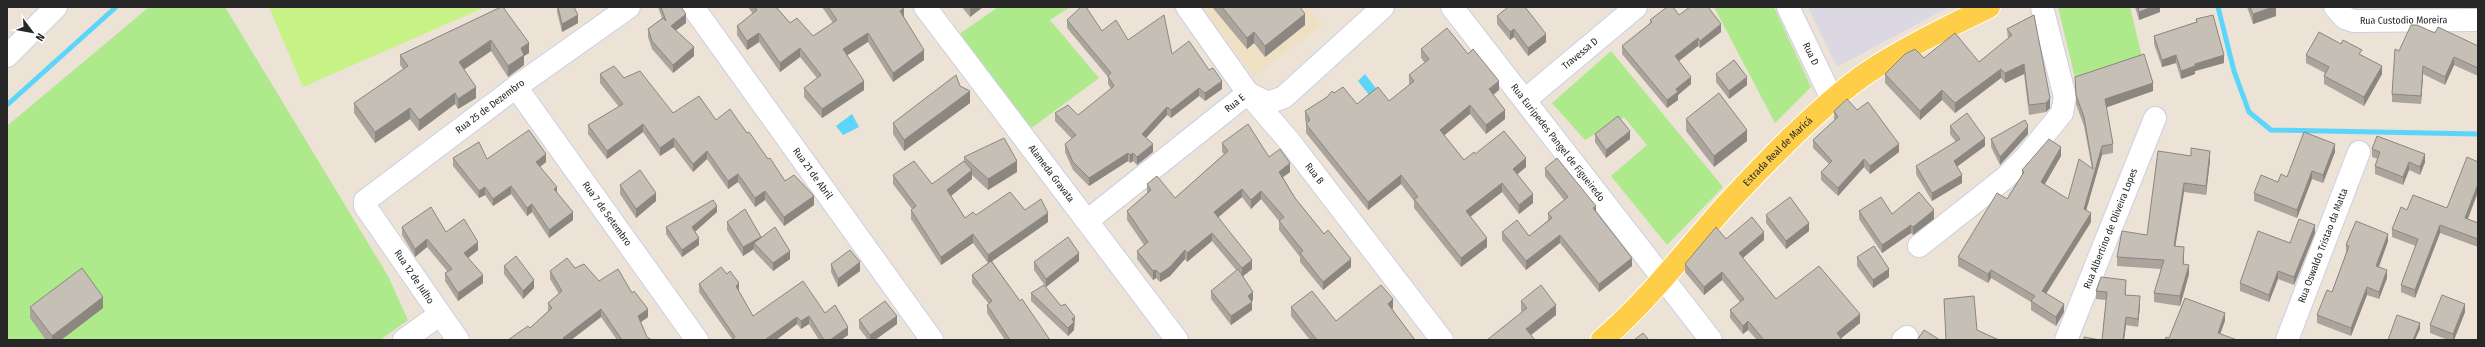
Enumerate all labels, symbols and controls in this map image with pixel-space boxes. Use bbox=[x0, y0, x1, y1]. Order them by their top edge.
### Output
north arrow bbox=[12, 12, 52, 52]
street label: Rua Custodio Moreira bbox=[2360, 14, 2448, 27]
text: N bbox=[33, 31, 47, 43]
street label: Travessa D bbox=[1560, 35, 1601, 72]
street label: Rua D bbox=[1800, 41, 1821, 67]
street label: Rua 25 de Dezembro bbox=[453, 77, 527, 136]
street label: Rua Euripedes Pangel de Figueiredo bbox=[1508, 82, 1607, 204]
street label: Rua E bbox=[1222, 91, 1248, 115]
street label: Estrada Real de Maricá bbox=[1741, 114, 1815, 189]
street label: Alameda Gravata bbox=[1025, 143, 1077, 205]
street label: Rua 21 de Abril bbox=[790, 146, 835, 202]
street label: Rua B bbox=[1302, 161, 1327, 187]
street label: Rua Albertino de Oliveira Lopes bbox=[2081, 167, 2140, 291]
street label: Rua 7 de Setembro bbox=[580, 179, 634, 249]
street label: Rua Oswaldo Tristao da Matta bbox=[2296, 187, 2351, 305]
street label: Rua 12 de Julho bbox=[392, 248, 436, 306]

